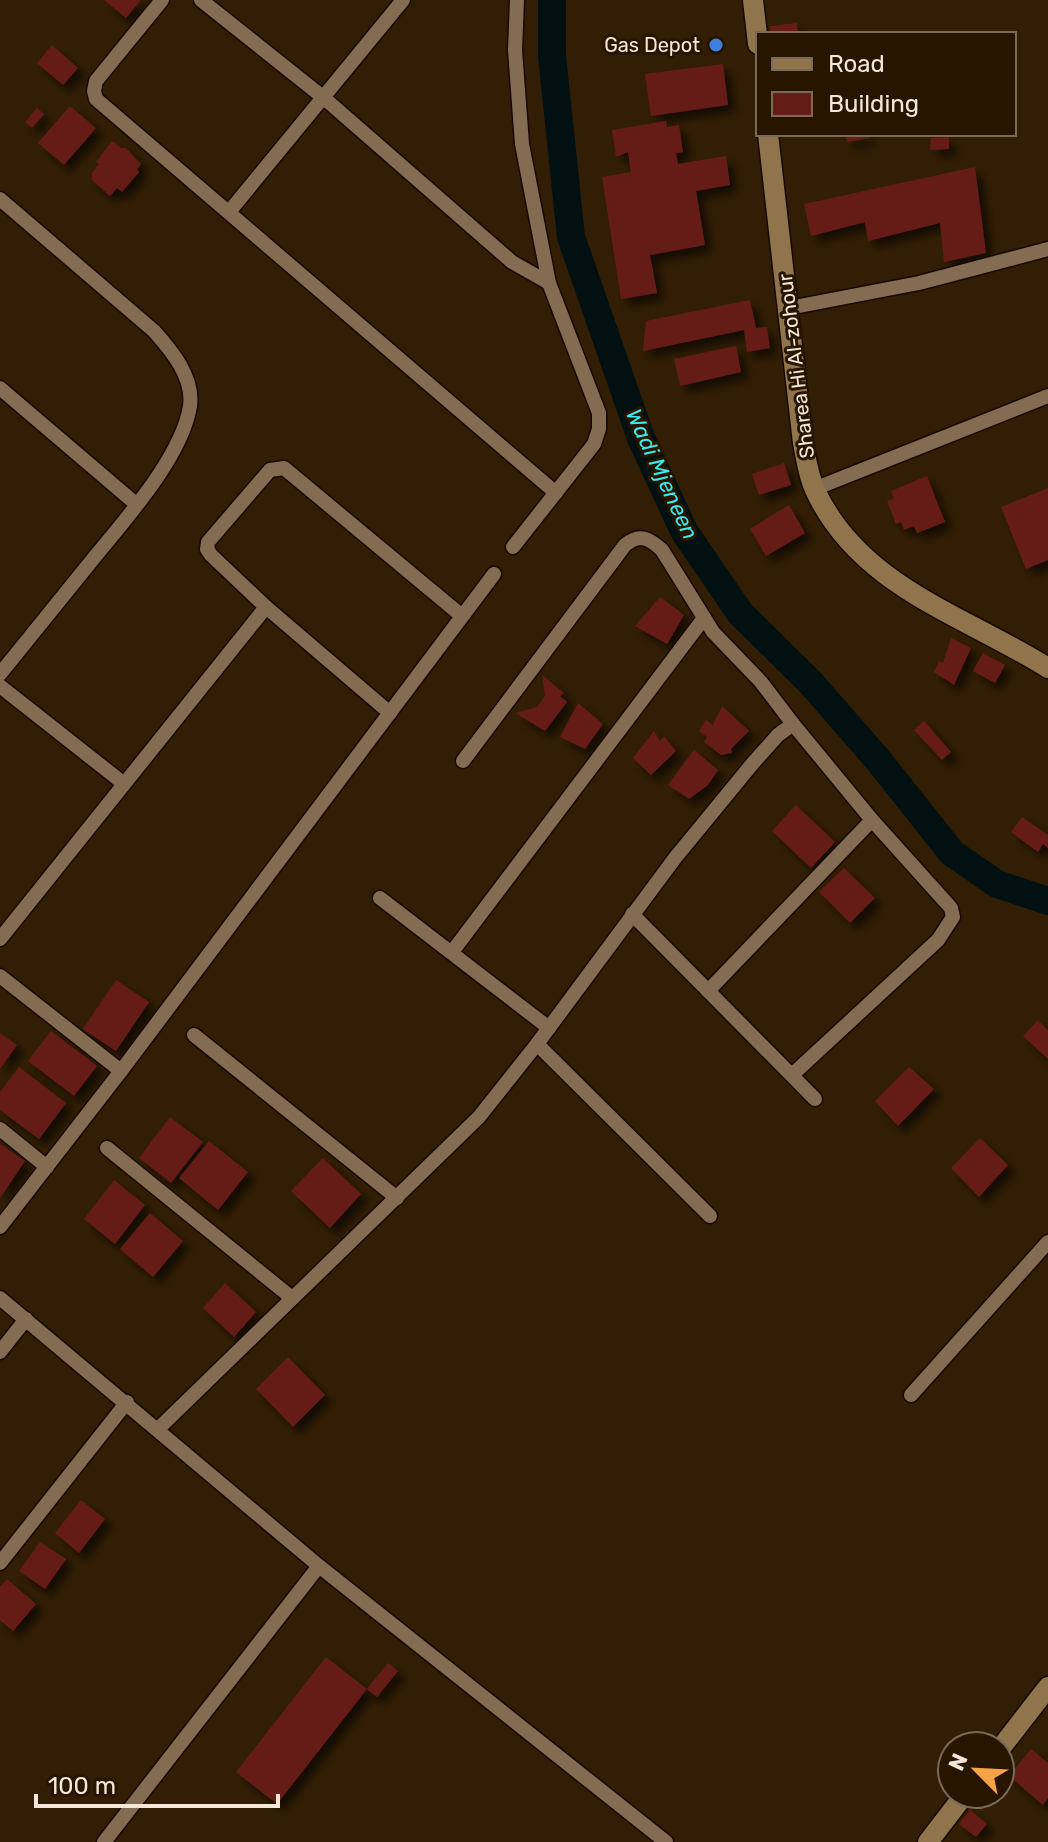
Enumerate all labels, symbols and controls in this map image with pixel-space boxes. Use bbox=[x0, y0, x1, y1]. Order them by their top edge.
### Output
legend bbox=[756, 32, 1016, 136]
place label: Gas Depot bbox=[604, 33, 700, 57]
marker: Gas Depot bbox=[707, 36, 725, 54]
text: Road bbox=[828, 50, 885, 78]
text: Building bbox=[828, 90, 919, 118]
street label: Sharea Hi Al-zohour bbox=[773, 272, 819, 460]
water label: Wadi Mjeneen bbox=[620, 404, 704, 544]
north arrow bbox=[936, 1730, 1016, 1810]
text: N bbox=[943, 1749, 974, 1775]
scale bar bbox=[36, 1758, 278, 1808]
text: 100 m bbox=[48, 1772, 116, 1800]

